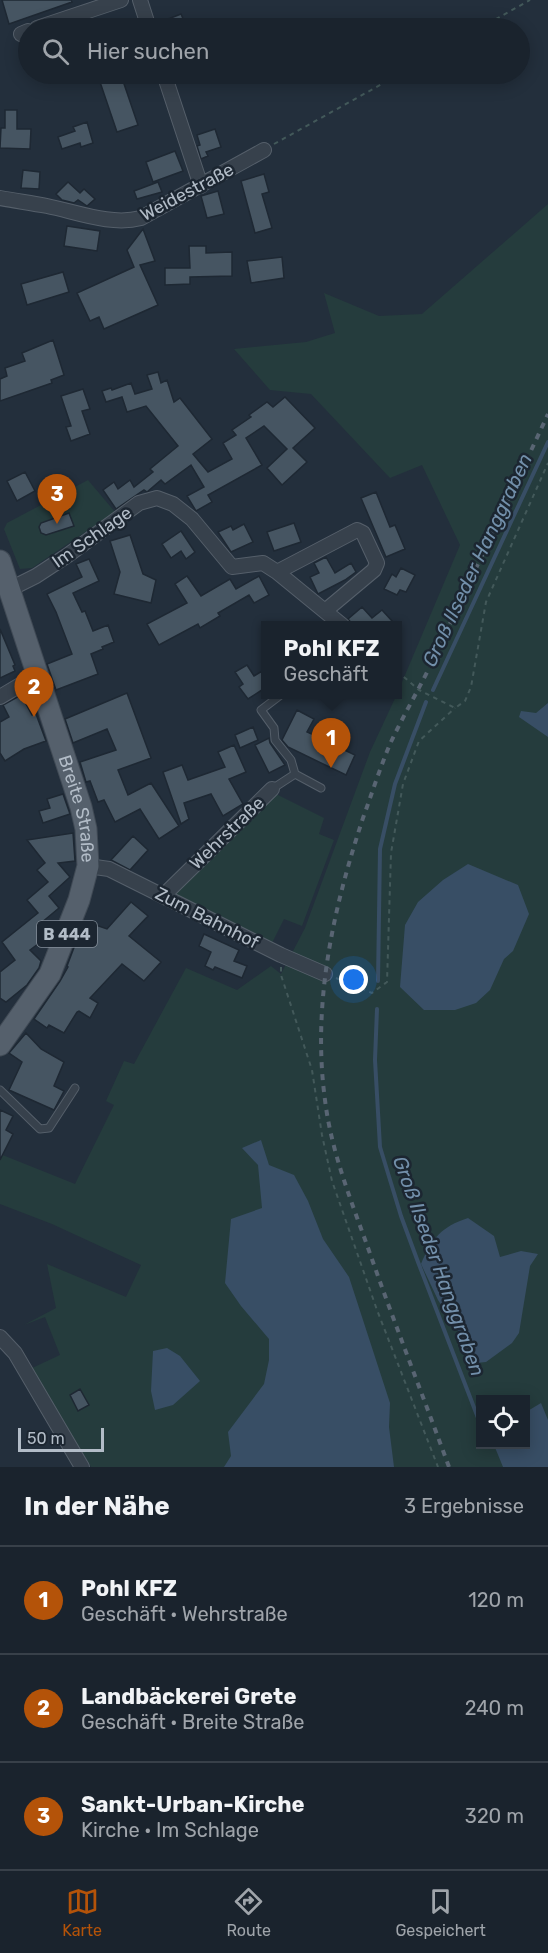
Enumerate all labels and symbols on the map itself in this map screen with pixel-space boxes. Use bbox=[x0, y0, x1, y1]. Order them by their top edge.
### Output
street label: Weidestraße bbox=[136, 158, 238, 226]
water label: Groß Ilseder Hanggraben bbox=[417, 449, 537, 671]
pin: 3 bbox=[38, 474, 76, 524]
street label: Im Schlage bbox=[48, 501, 136, 573]
pin: 2 bbox=[15, 668, 54, 717]
pin: 1 bbox=[312, 718, 350, 768]
street label: Breite Straße bbox=[54, 752, 99, 863]
street label: Wehrstraße bbox=[185, 792, 269, 874]
street label: Zum Bahnhof bbox=[151, 882, 263, 954]
road number: B 444 bbox=[37, 921, 97, 947]
your location bbox=[339, 965, 368, 994]
water label: Groß Ilseder Hanggraben bbox=[388, 1153, 490, 1379]
scale bar bbox=[18, 1425, 104, 1452]

